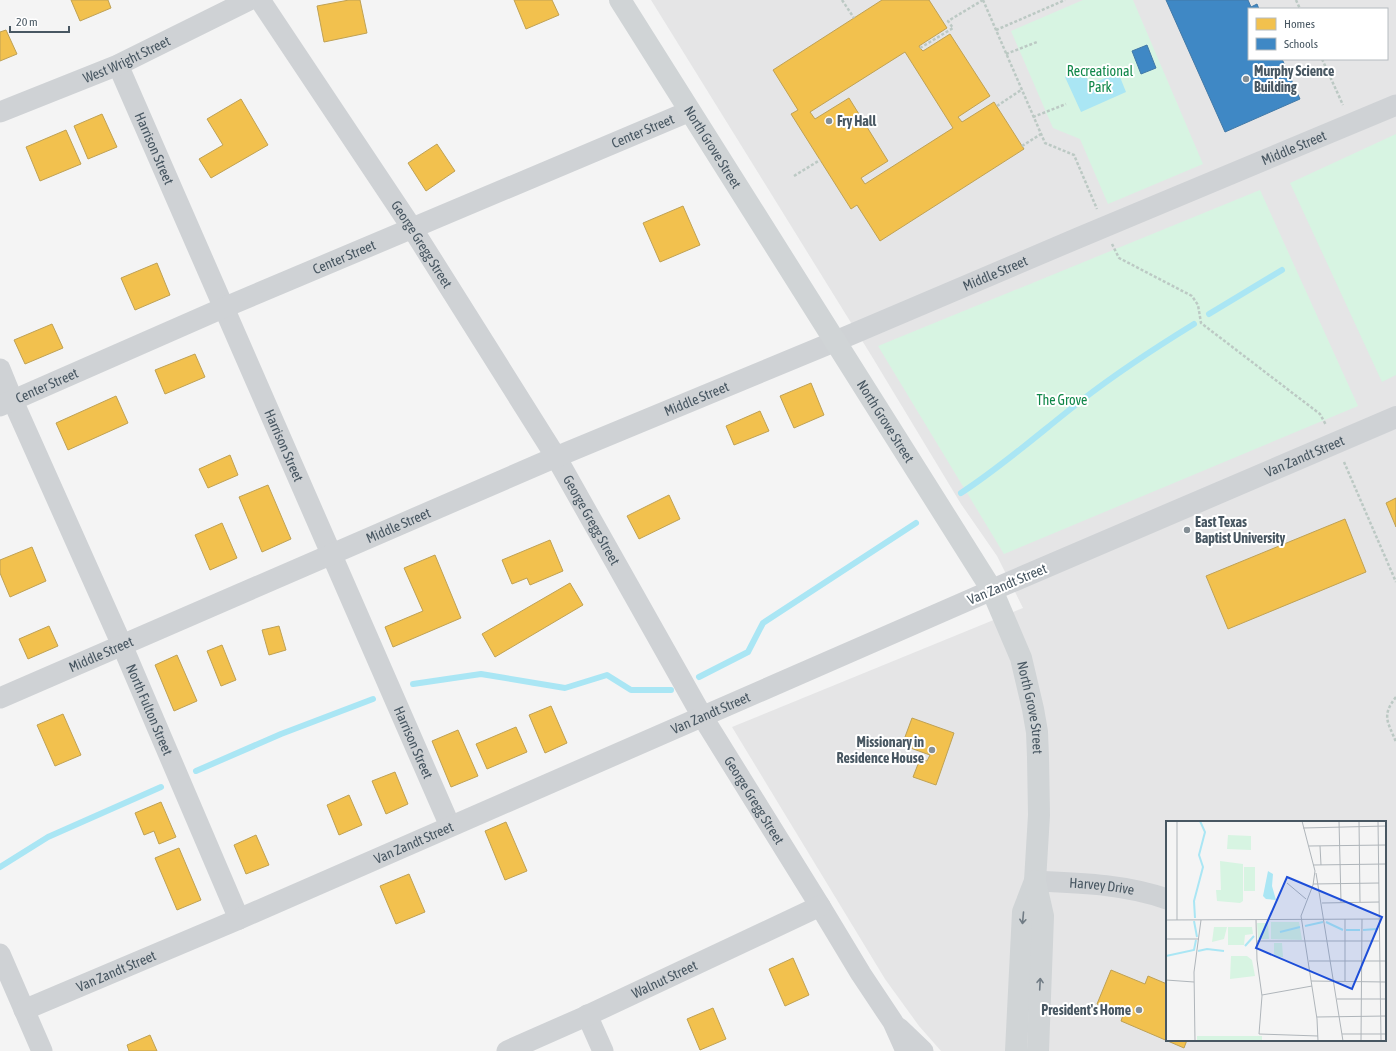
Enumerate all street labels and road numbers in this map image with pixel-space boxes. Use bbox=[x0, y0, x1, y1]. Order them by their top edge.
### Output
street label: West Wright Street bbox=[81, 32, 173, 86]
street label: North Grove Street bbox=[681, 103, 745, 191]
street label: Harrison Street bbox=[132, 110, 177, 187]
street label: Center Street bbox=[609, 111, 676, 151]
street label: Middle Street bbox=[1259, 127, 1329, 168]
street label: George Gregg Street bbox=[388, 198, 456, 291]
street label: Center Street bbox=[310, 237, 378, 277]
street label: Middle Street bbox=[960, 252, 1030, 294]
street label: Center Street bbox=[13, 365, 80, 406]
street label: North Grove Street bbox=[854, 377, 918, 465]
street label: Middle Street bbox=[662, 378, 731, 419]
street label: Harrison Street bbox=[261, 407, 307, 484]
street label: Van Zandt Street bbox=[1262, 432, 1347, 480]
street label: George Gregg Street bbox=[560, 472, 623, 568]
street label: Middle Street bbox=[364, 504, 433, 546]
street label: Van Zandt Street bbox=[965, 560, 1049, 608]
street label: Middle Street bbox=[66, 633, 136, 675]
street label: North Grove Street bbox=[1014, 659, 1046, 754]
street label: North Fulton Street bbox=[123, 662, 176, 758]
street label: Van Zandt Street bbox=[668, 689, 753, 737]
street label: Harrison Street bbox=[391, 704, 436, 781]
street label: George Gregg Street bbox=[721, 753, 788, 847]
street label: Van Zandt Street bbox=[372, 818, 456, 867]
street label: Harvey Drive bbox=[1069, 875, 1136, 898]
street label: Van Zandt Street bbox=[74, 947, 158, 995]
street label: Walnut Street bbox=[629, 957, 700, 1001]

